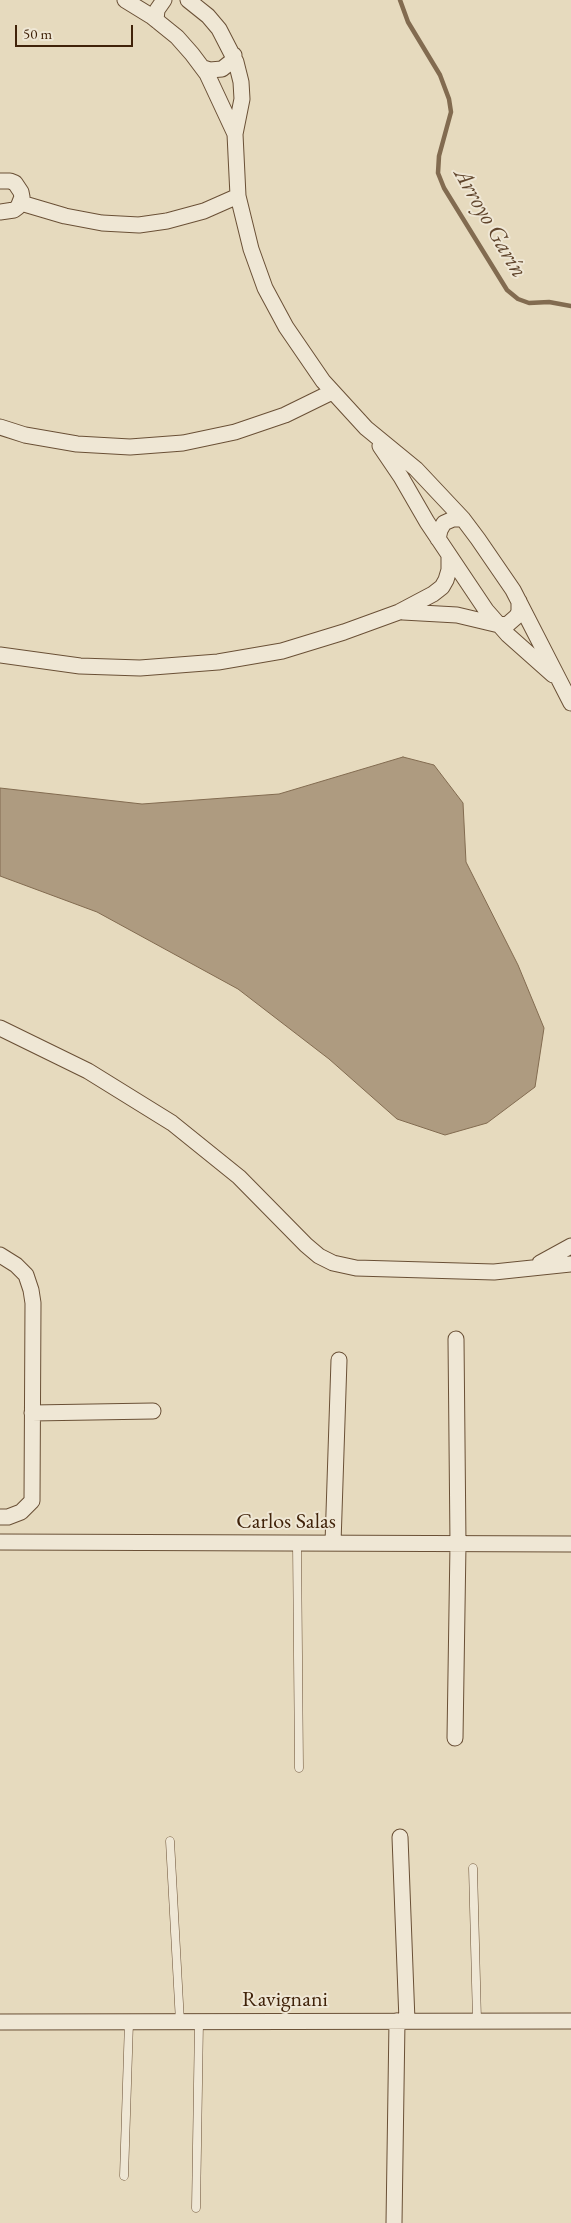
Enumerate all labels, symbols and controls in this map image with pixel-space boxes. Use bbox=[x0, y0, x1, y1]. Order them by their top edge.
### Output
scale bar bbox=[18, 15, 135, 47]
text: 50 m bbox=[23, 24, 52, 43]
water label: Arroyo Garín bbox=[447, 163, 533, 283]
street label: Carlos Salas bbox=[236, 1509, 336, 1535]
street label: Ravignani bbox=[242, 1987, 328, 2013]

